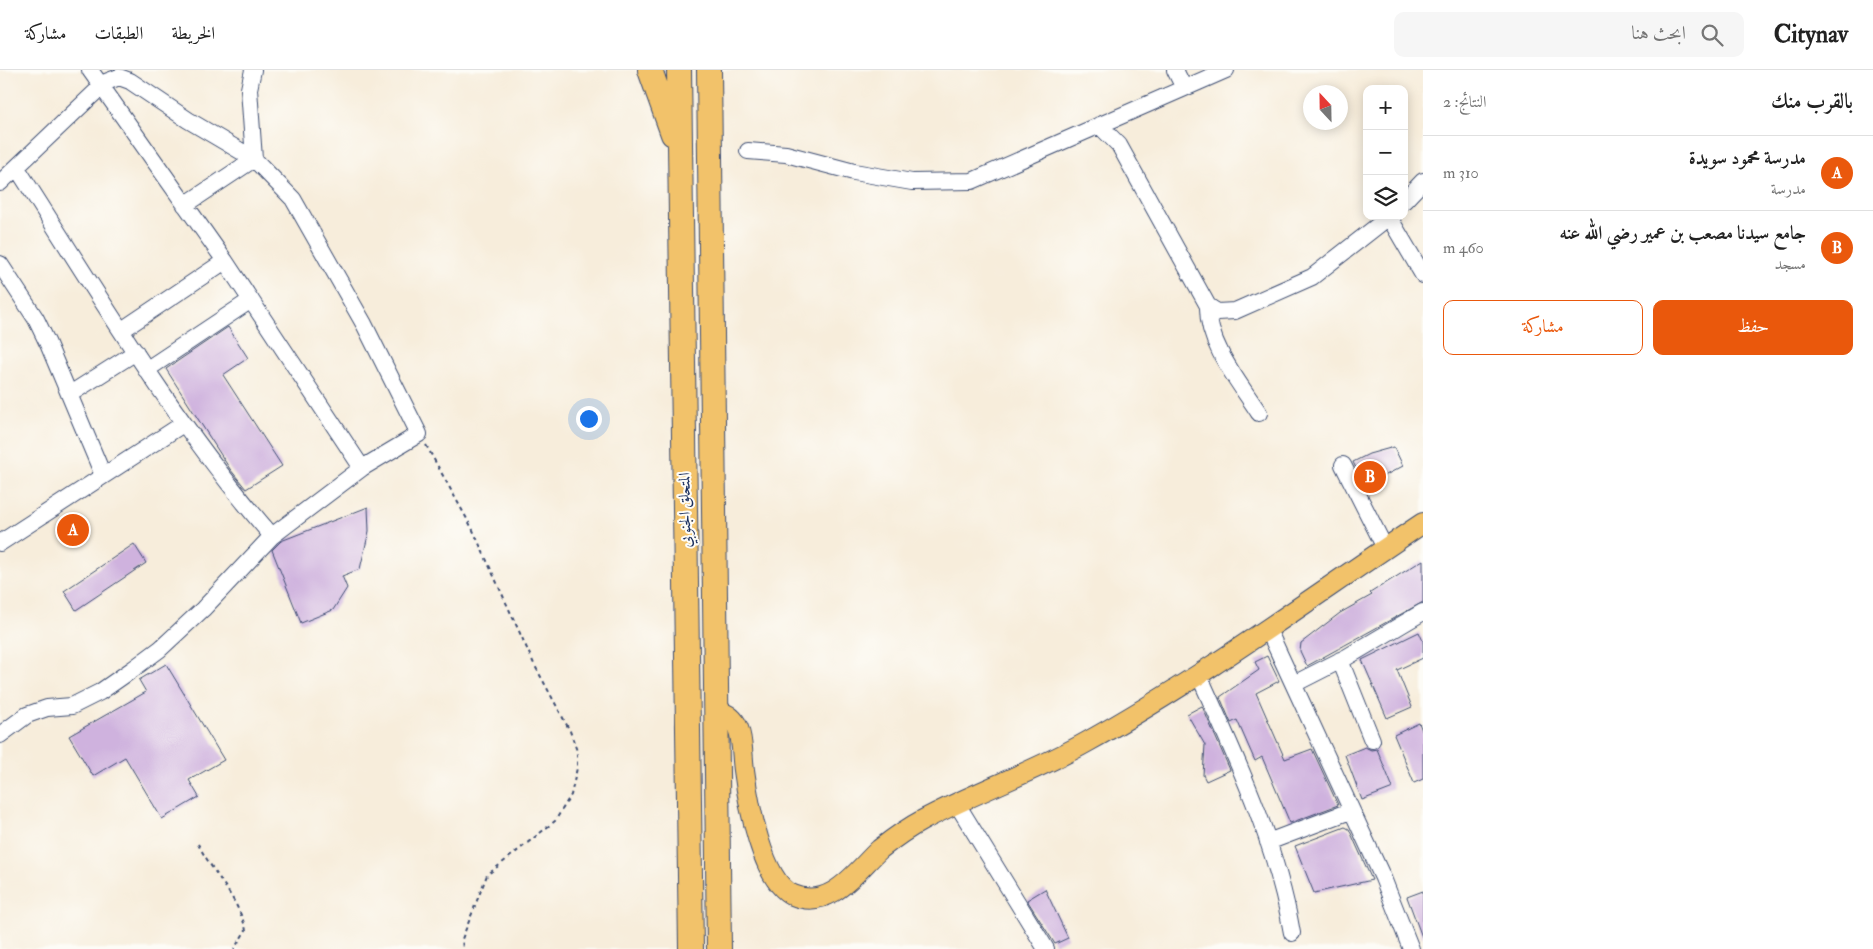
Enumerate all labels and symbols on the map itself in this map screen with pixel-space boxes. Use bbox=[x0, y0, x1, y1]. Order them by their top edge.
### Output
north arrow bbox=[1303, 85, 1348, 130]
your location bbox=[576, 406, 602, 432]
pin: B bbox=[1354, 458, 1386, 496]
street label: المتحلق الجنوبي bbox=[674, 472, 698, 548]
pin: A bbox=[57, 511, 89, 549]

